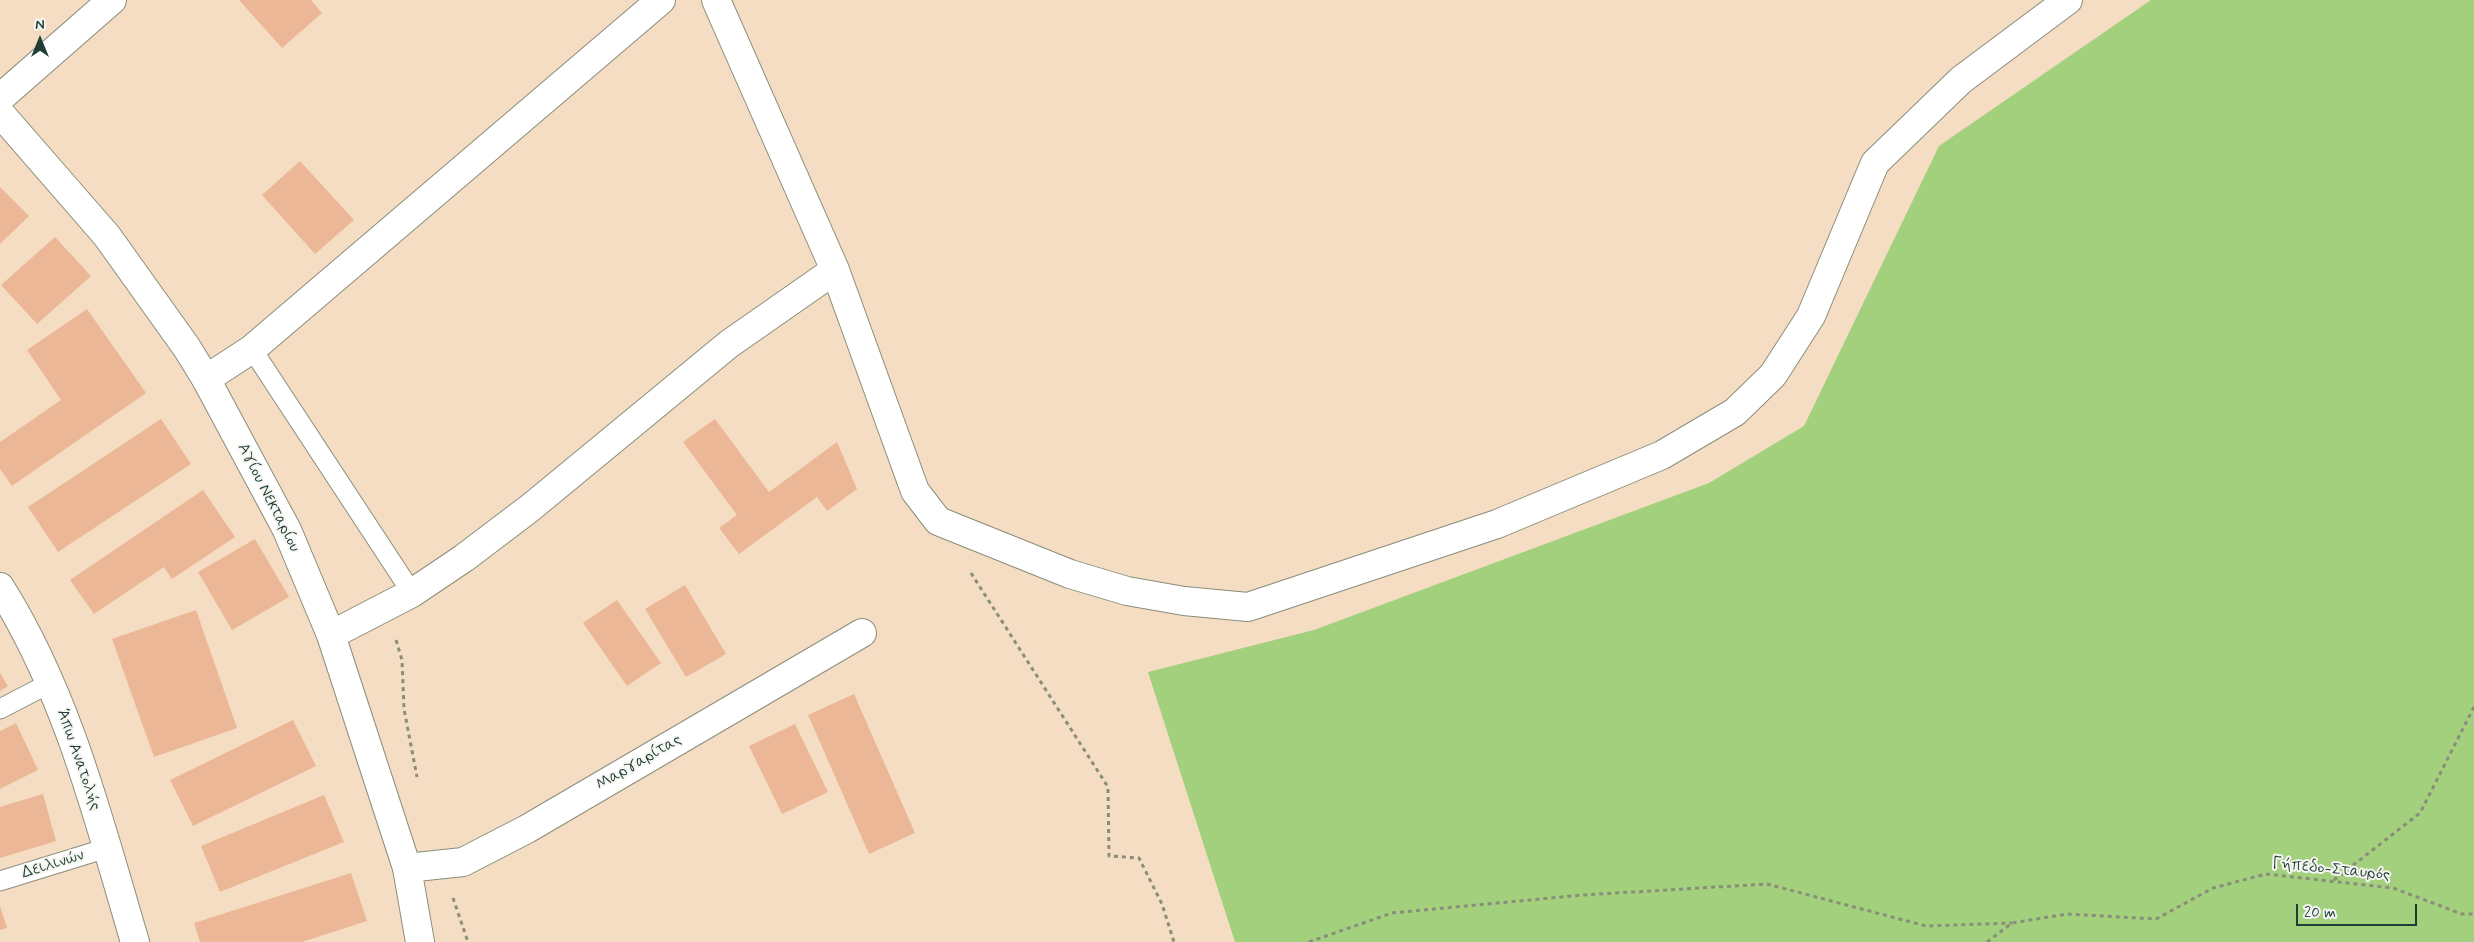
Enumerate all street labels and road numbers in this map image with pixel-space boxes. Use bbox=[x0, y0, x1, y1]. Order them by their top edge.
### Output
street label: Αγίου Νεκταρίου bbox=[232, 440, 304, 556]
street label: Άπω Ανατολής bbox=[52, 707, 104, 813]
street label: Μαργαρίτας bbox=[593, 731, 685, 795]
street label: Δειλινών bbox=[19, 846, 87, 884]
street label: Γήπεδο-Σταυρός bbox=[2271, 854, 2391, 886]

